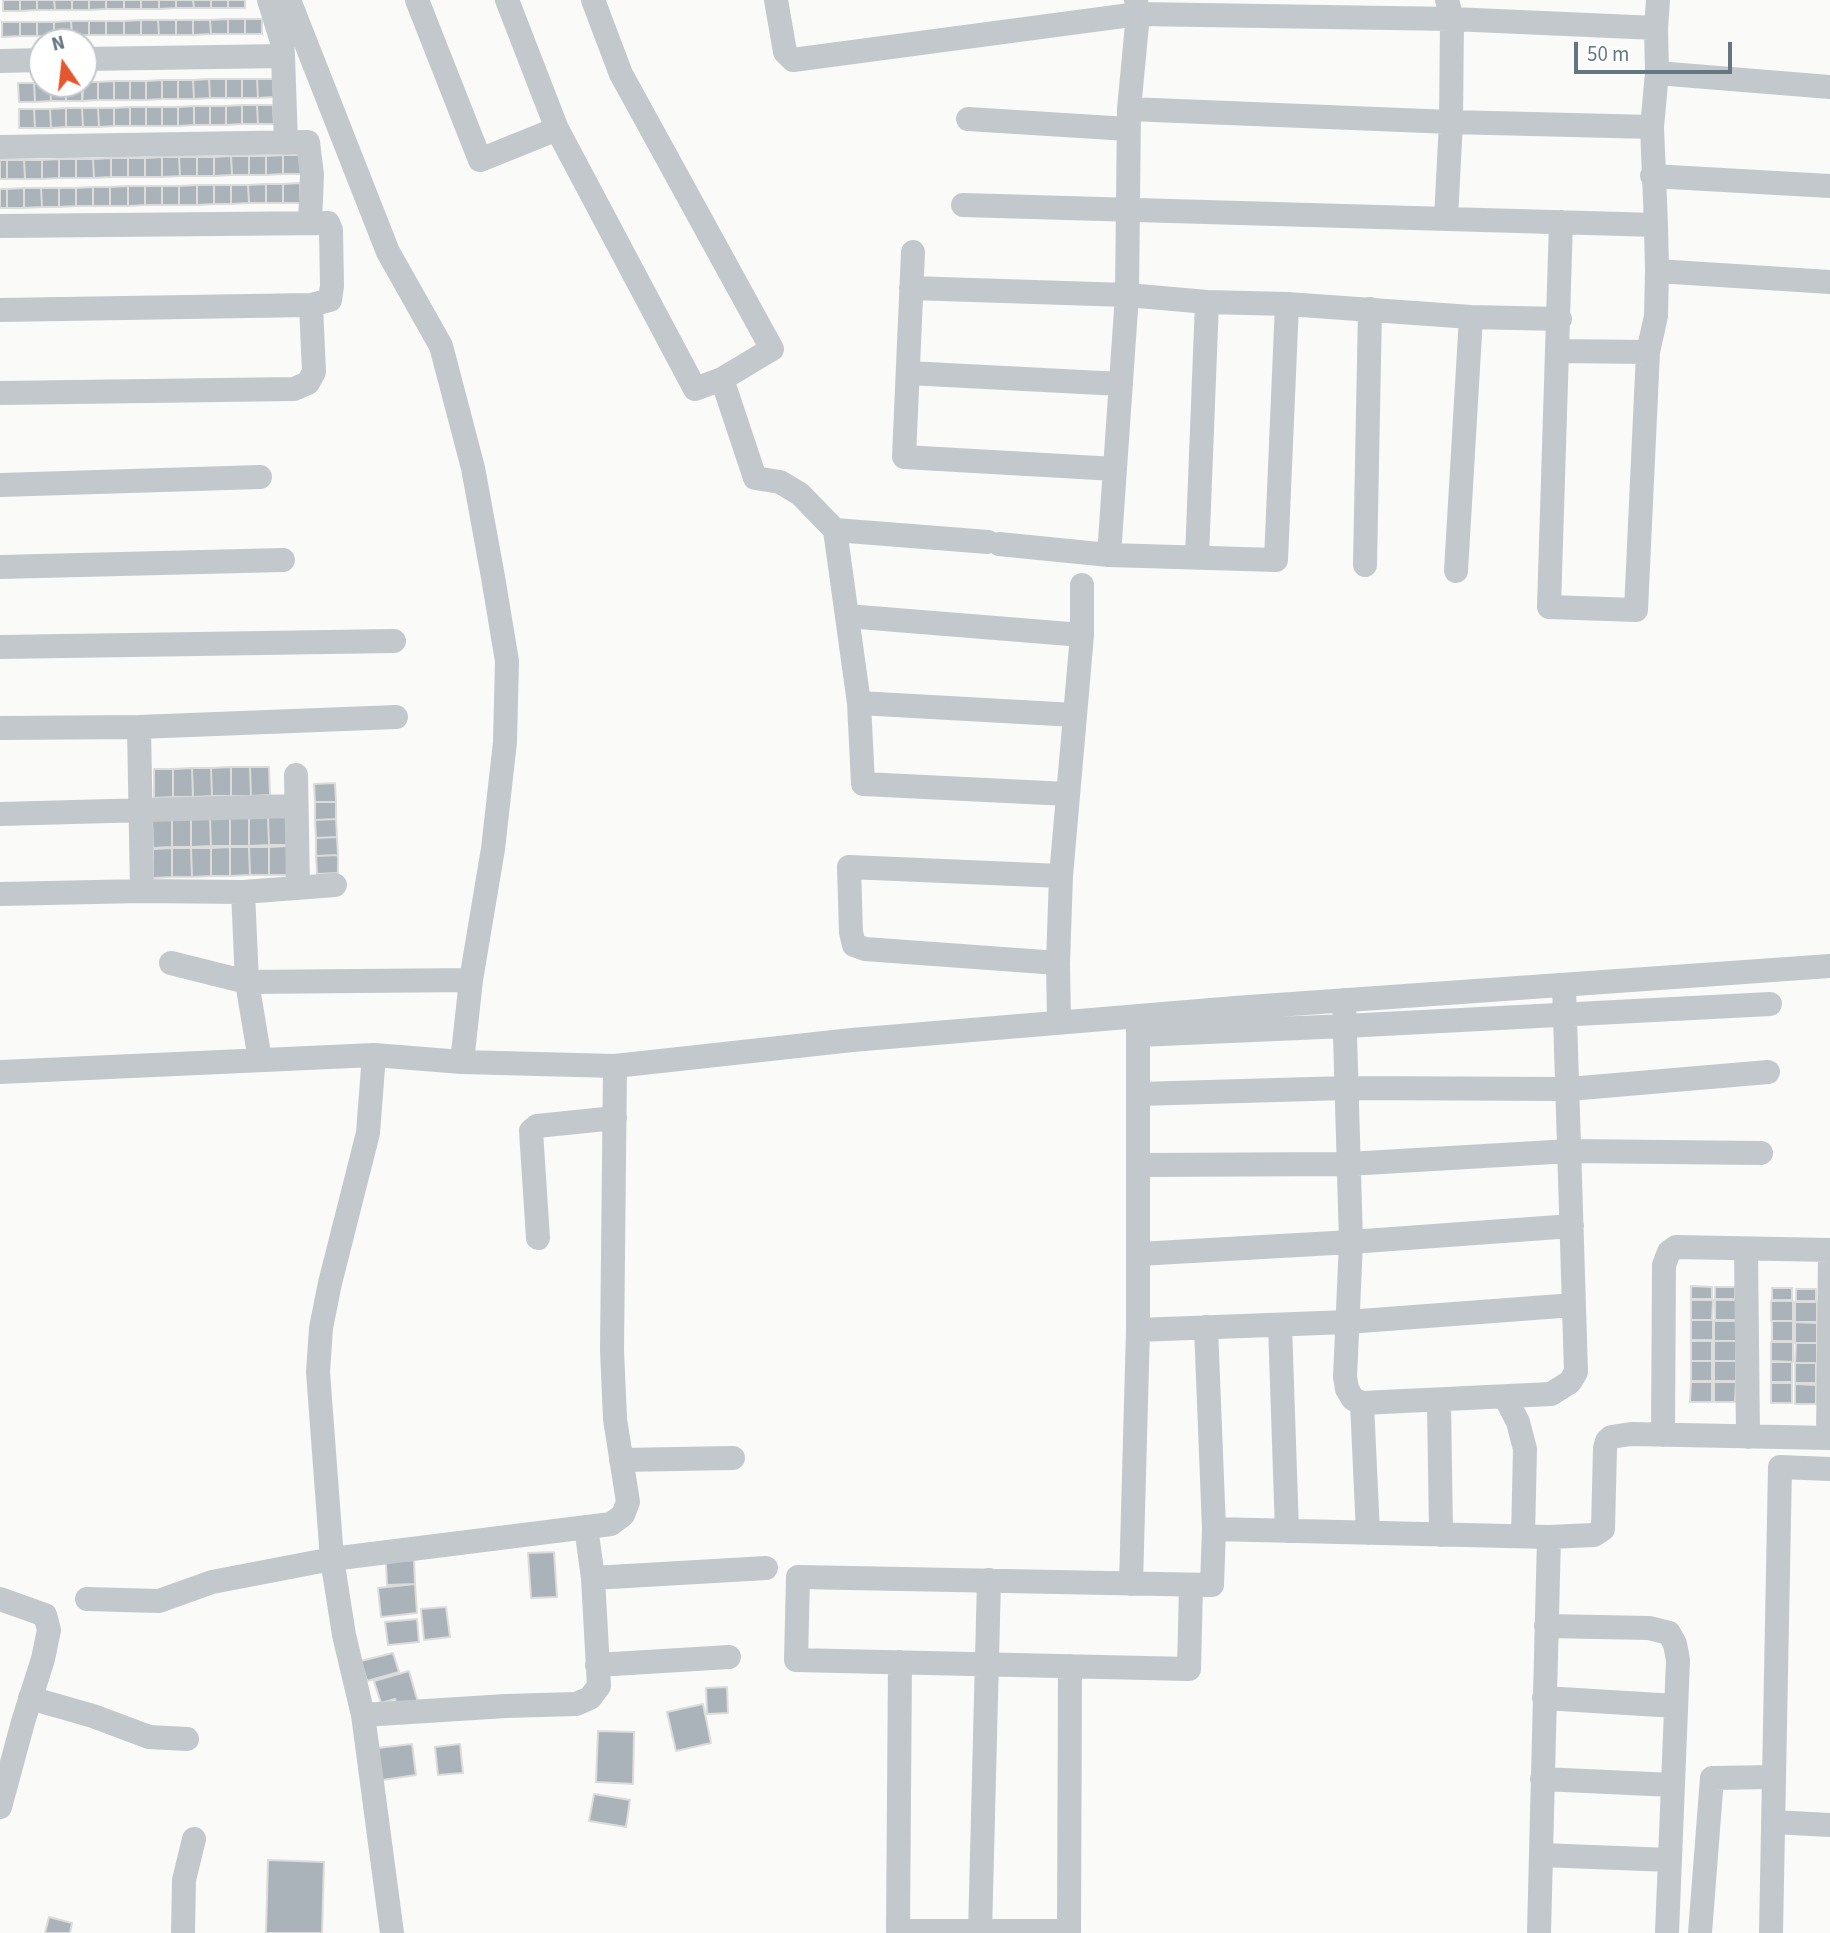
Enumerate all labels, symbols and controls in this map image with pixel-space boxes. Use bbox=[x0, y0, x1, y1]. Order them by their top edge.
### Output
north arrow bbox=[28, 28, 98, 98]
scale bar bbox=[1578, 28, 1736, 72]
text: N bbox=[49, 29, 68, 59]
text: 50 m bbox=[1587, 39, 1629, 69]

